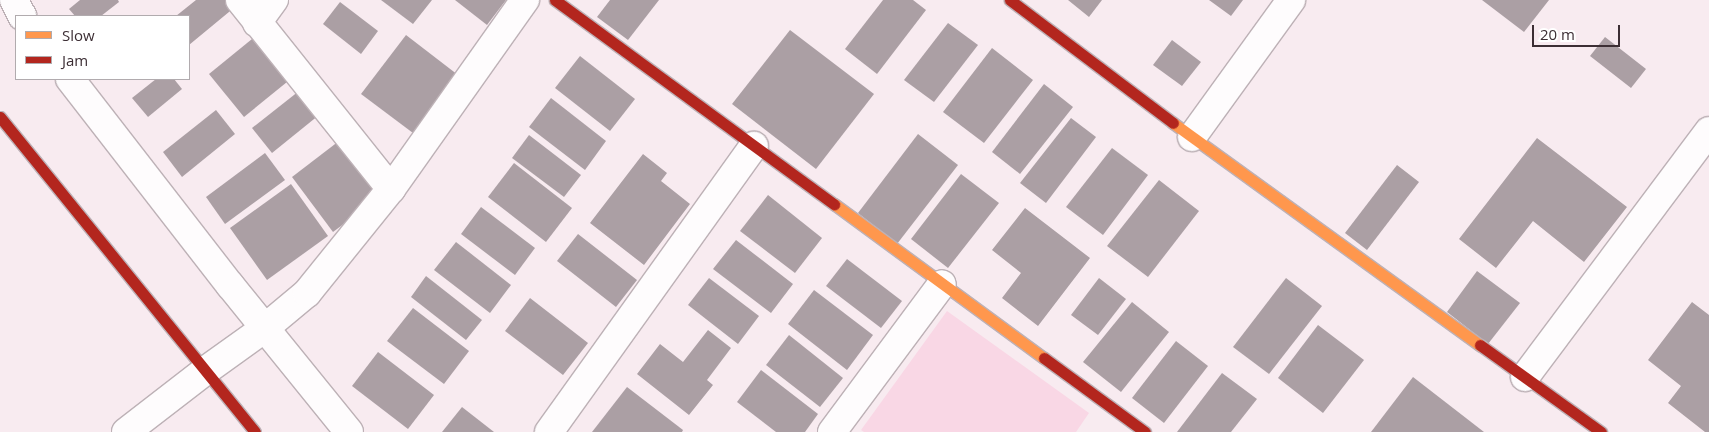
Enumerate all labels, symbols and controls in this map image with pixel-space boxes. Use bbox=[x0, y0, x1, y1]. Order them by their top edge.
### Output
legend bbox=[15, 15, 190, 80]
scale bar bbox=[1534, 15, 1622, 47]
text: 20 m bbox=[1540, 24, 1575, 44]
text: Slow bbox=[62, 25, 95, 45]
text: Jam bbox=[62, 50, 88, 70]

